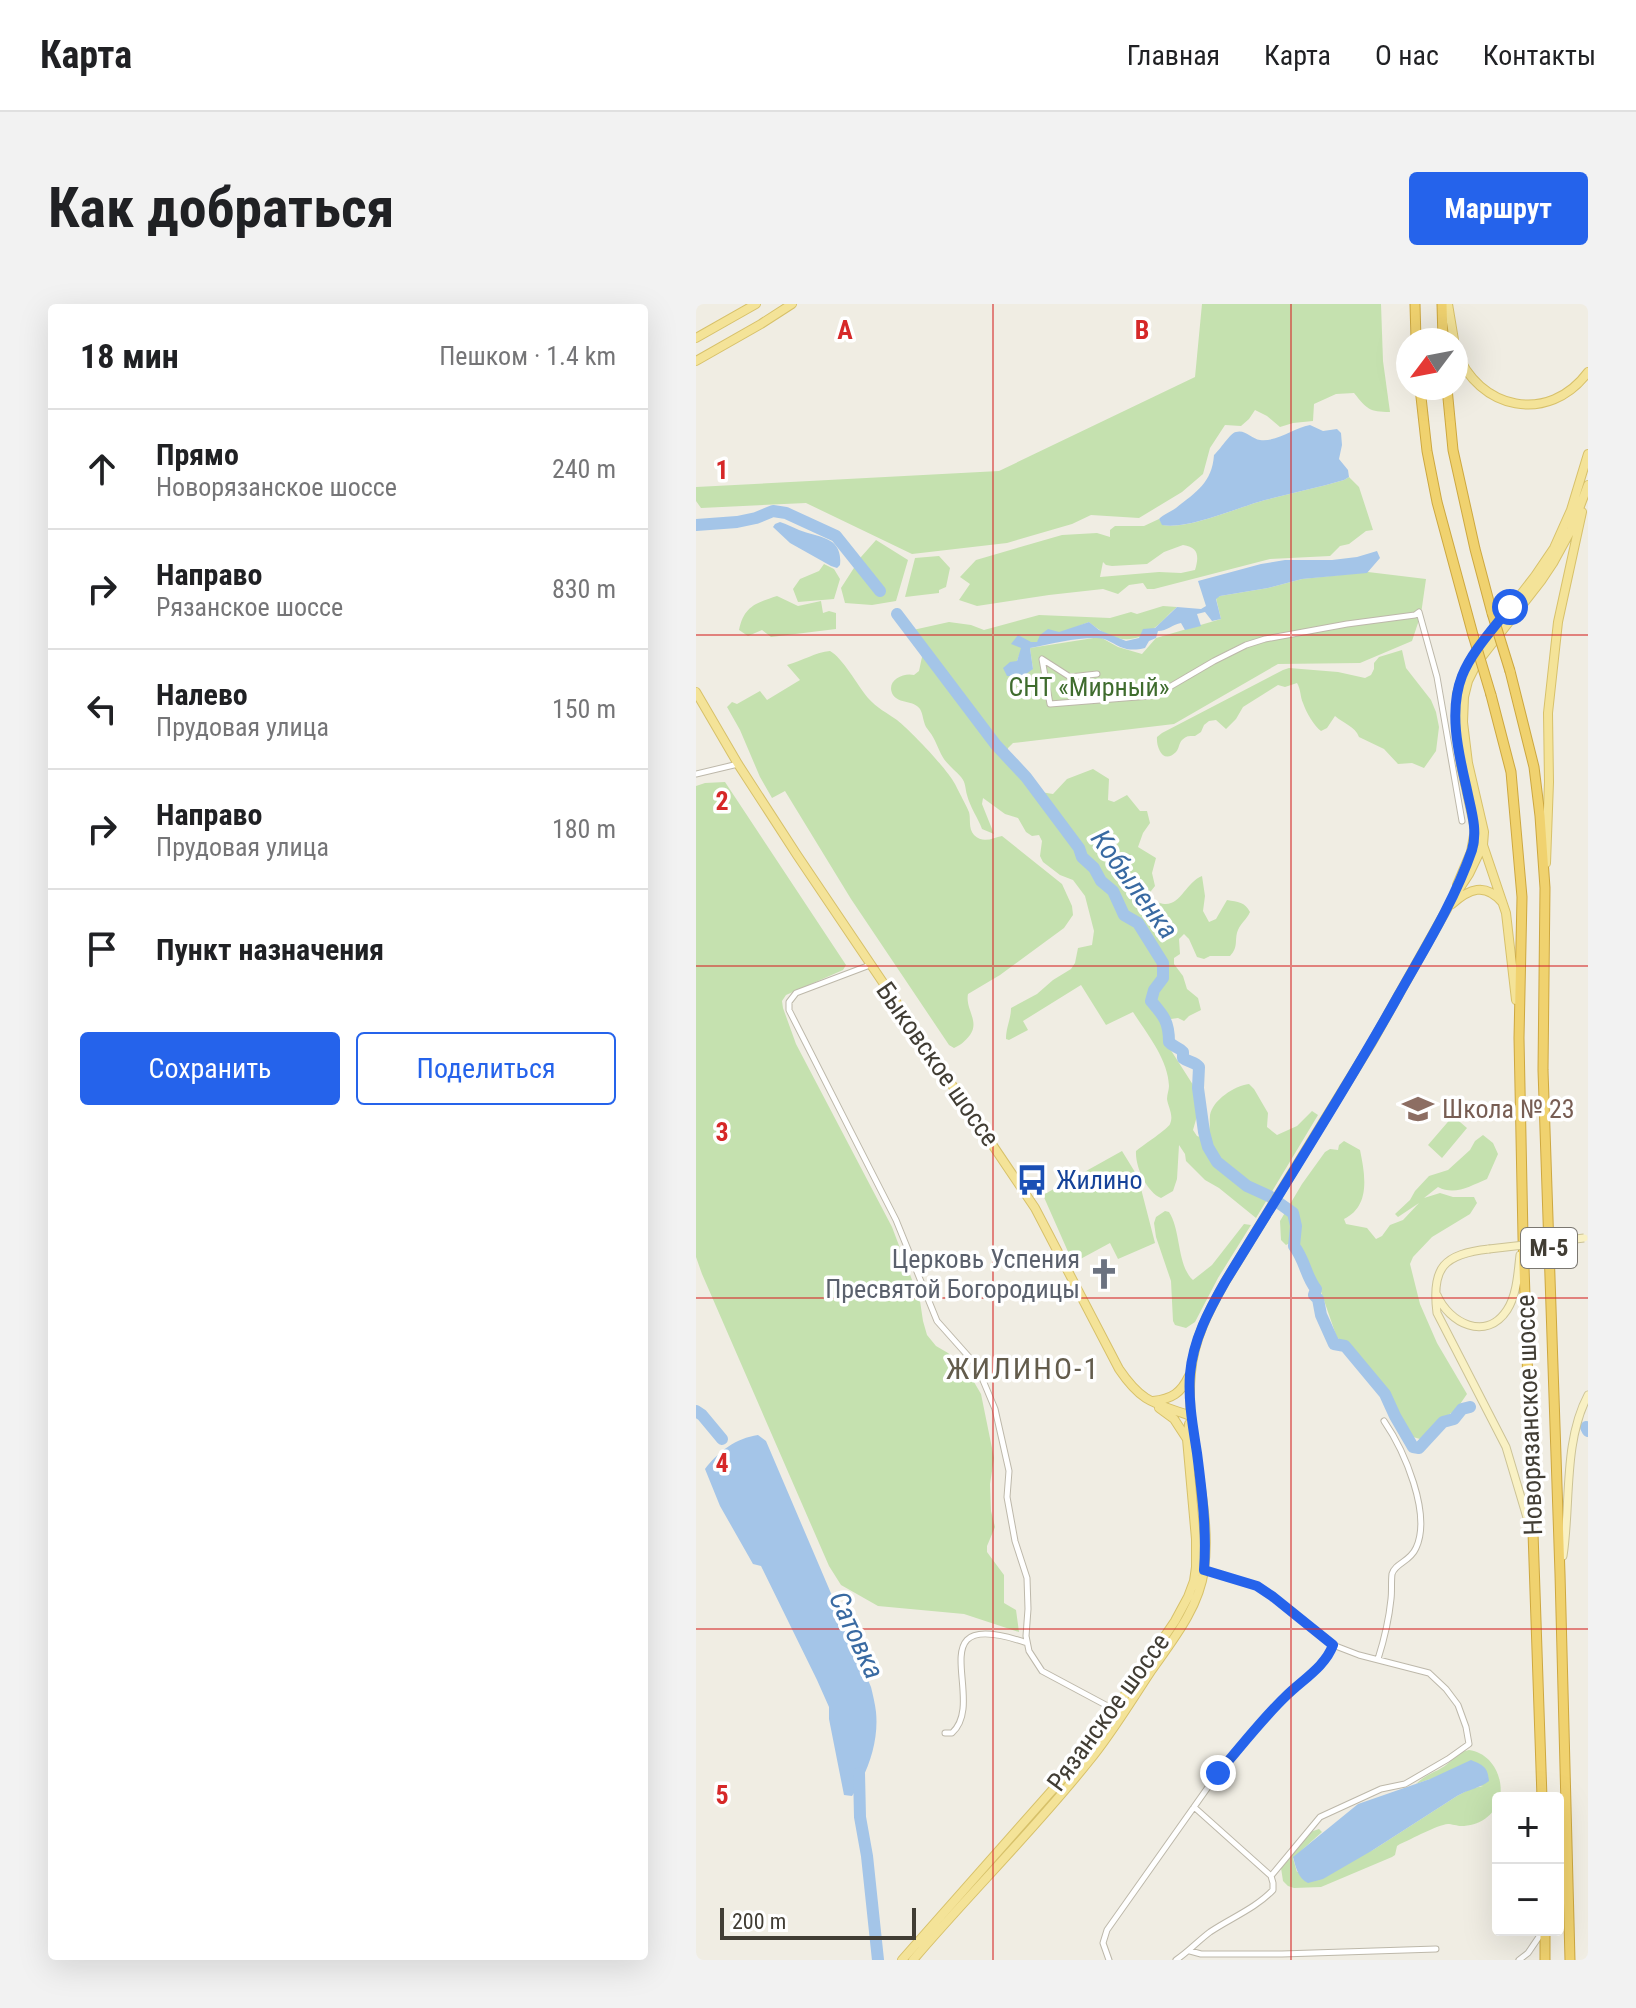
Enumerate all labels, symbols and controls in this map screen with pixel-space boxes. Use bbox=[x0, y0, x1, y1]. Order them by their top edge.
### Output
text: Карта bbox=[40, 33, 132, 77]
text: Главная bbox=[1127, 39, 1220, 72]
text: Карта bbox=[1264, 39, 1331, 72]
text: О нас bbox=[1375, 39, 1439, 72]
text: Контакты bbox=[1483, 39, 1596, 72]
button: Маршрут bbox=[1409, 172, 1588, 245]
text: Как добраться bbox=[48, 175, 394, 241]
text: A bbox=[837, 315, 853, 345]
text: B bbox=[1135, 315, 1149, 345]
north arrow bbox=[1396, 328, 1468, 400]
text: 18 мин bbox=[80, 336, 179, 376]
text: Пешком · 1.4 km bbox=[439, 341, 616, 371]
text: Прямо bbox=[156, 437, 239, 472]
icon: ahead bbox=[80, 447, 124, 491]
text: 240 m bbox=[552, 454, 616, 484]
text: 1 bbox=[715, 455, 729, 485]
text: Новорязанское шоссе bbox=[156, 472, 397, 502]
text: Направо bbox=[156, 557, 262, 592]
icon: right bbox=[80, 567, 124, 611]
text: 830 m bbox=[552, 574, 616, 604]
route start bbox=[1492, 589, 1528, 625]
text: Рязанское шоссе bbox=[156, 592, 343, 622]
park label: СНТ «Мирный» bbox=[1008, 672, 1170, 702]
text: Налево bbox=[156, 677, 248, 712]
icon: left bbox=[80, 687, 124, 731]
text: 150 m bbox=[552, 694, 616, 724]
text: Прудовая улица bbox=[156, 712, 329, 742]
text: 2 bbox=[715, 786, 729, 816]
text: Направо bbox=[156, 797, 262, 832]
icon: right bbox=[80, 807, 124, 851]
text: 180 m bbox=[552, 814, 616, 844]
water label: Кобыленка bbox=[1084, 823, 1185, 945]
text: Прудовая улица bbox=[156, 832, 329, 862]
icon: arrive bbox=[80, 927, 124, 971]
text: Пункт назначения bbox=[156, 932, 384, 967]
street label: Быковское шоссе bbox=[870, 976, 1006, 1152]
button: Сохранить bbox=[80, 1032, 340, 1105]
button: Поделиться bbox=[356, 1032, 616, 1105]
school or university icon: Школа № 23 bbox=[1401, 1092, 1435, 1126]
place label: Школа № 23 bbox=[1442, 1094, 1575, 1124]
text: 3 bbox=[715, 1117, 729, 1147]
bus stop icon: Жилино bbox=[1015, 1163, 1049, 1197]
place label: Жилино bbox=[1056, 1165, 1143, 1195]
road number: М-5 bbox=[1521, 1228, 1577, 1268]
place label: Церковь Успения Пресвятой Богородицы bbox=[825, 1244, 1080, 1304]
church icon: Церковь Успения Пресвятой Богородицы bbox=[1087, 1257, 1121, 1291]
street label: Новорязанское шоссе bbox=[1510, 1294, 1548, 1536]
district label: ЖИЛИНО-1 bbox=[946, 1351, 1100, 1386]
text: 4 bbox=[715, 1448, 729, 1478]
water label: Сатовка bbox=[822, 1586, 891, 1684]
street label: Рязанское шоссе bbox=[1041, 1627, 1175, 1797]
route end bbox=[1200, 1755, 1236, 1791]
text: 5 bbox=[715, 1780, 729, 1810]
map controls bbox=[1492, 1792, 1564, 1936]
button: + bbox=[1492, 1792, 1564, 1864]
button: − bbox=[1492, 1864, 1564, 1936]
scale bar bbox=[720, 1904, 916, 1940]
text: 200 m bbox=[732, 1909, 786, 1934]

